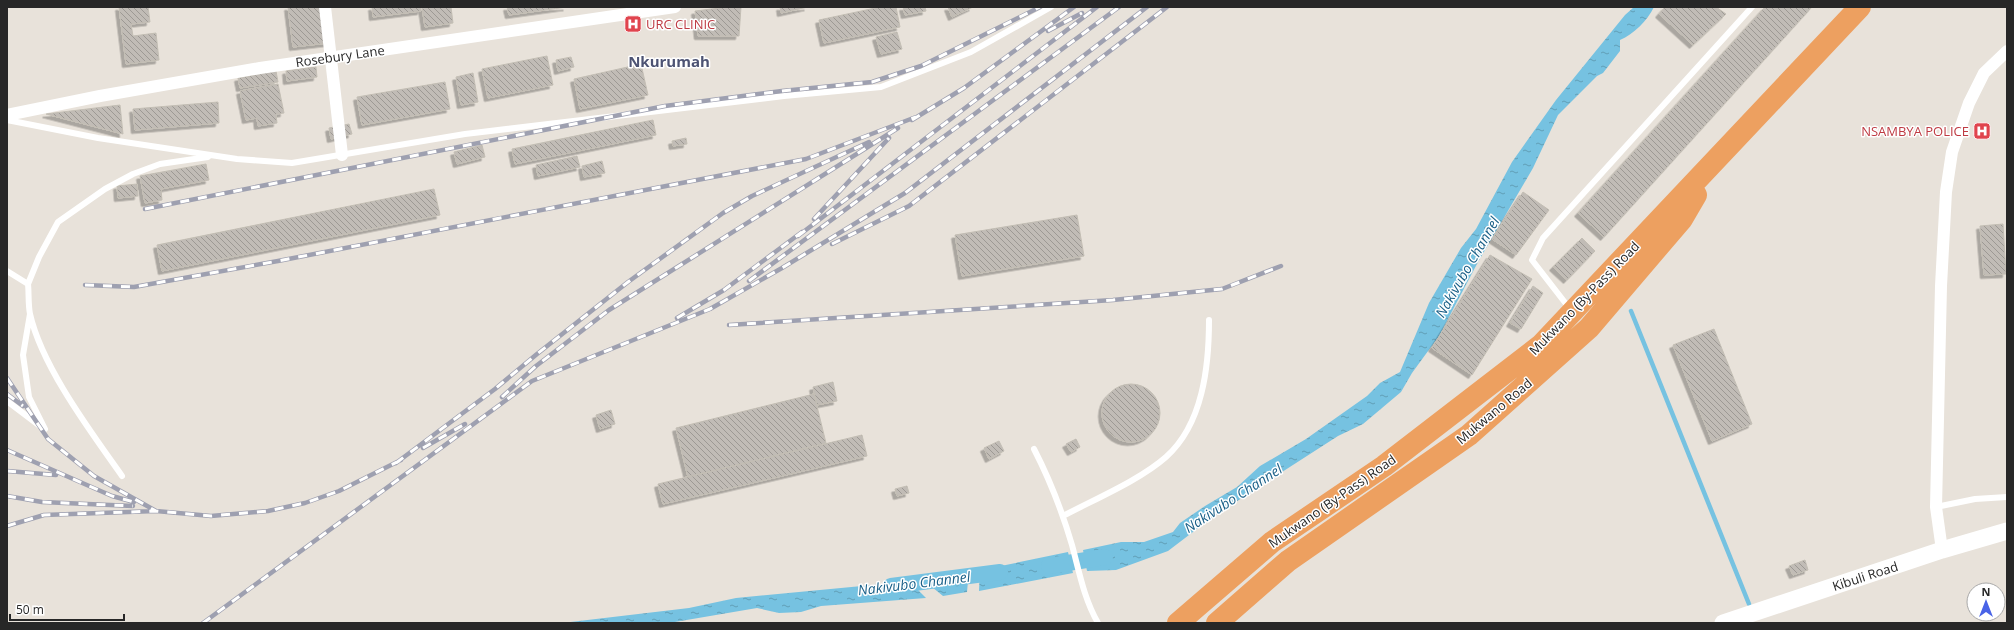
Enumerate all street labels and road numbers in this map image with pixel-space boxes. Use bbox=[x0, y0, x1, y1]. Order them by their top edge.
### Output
street label: Rosebury Lane bbox=[294, 41, 386, 71]
street label: Mukwano (By-Pass) Road bbox=[1525, 237, 1643, 359]
street label: Mukwano Road bbox=[1452, 374, 1536, 448]
street label: Mukwano (By-Pass) Road bbox=[1265, 450, 1399, 552]
street label: Kibuli Road bbox=[1830, 557, 1900, 595]

